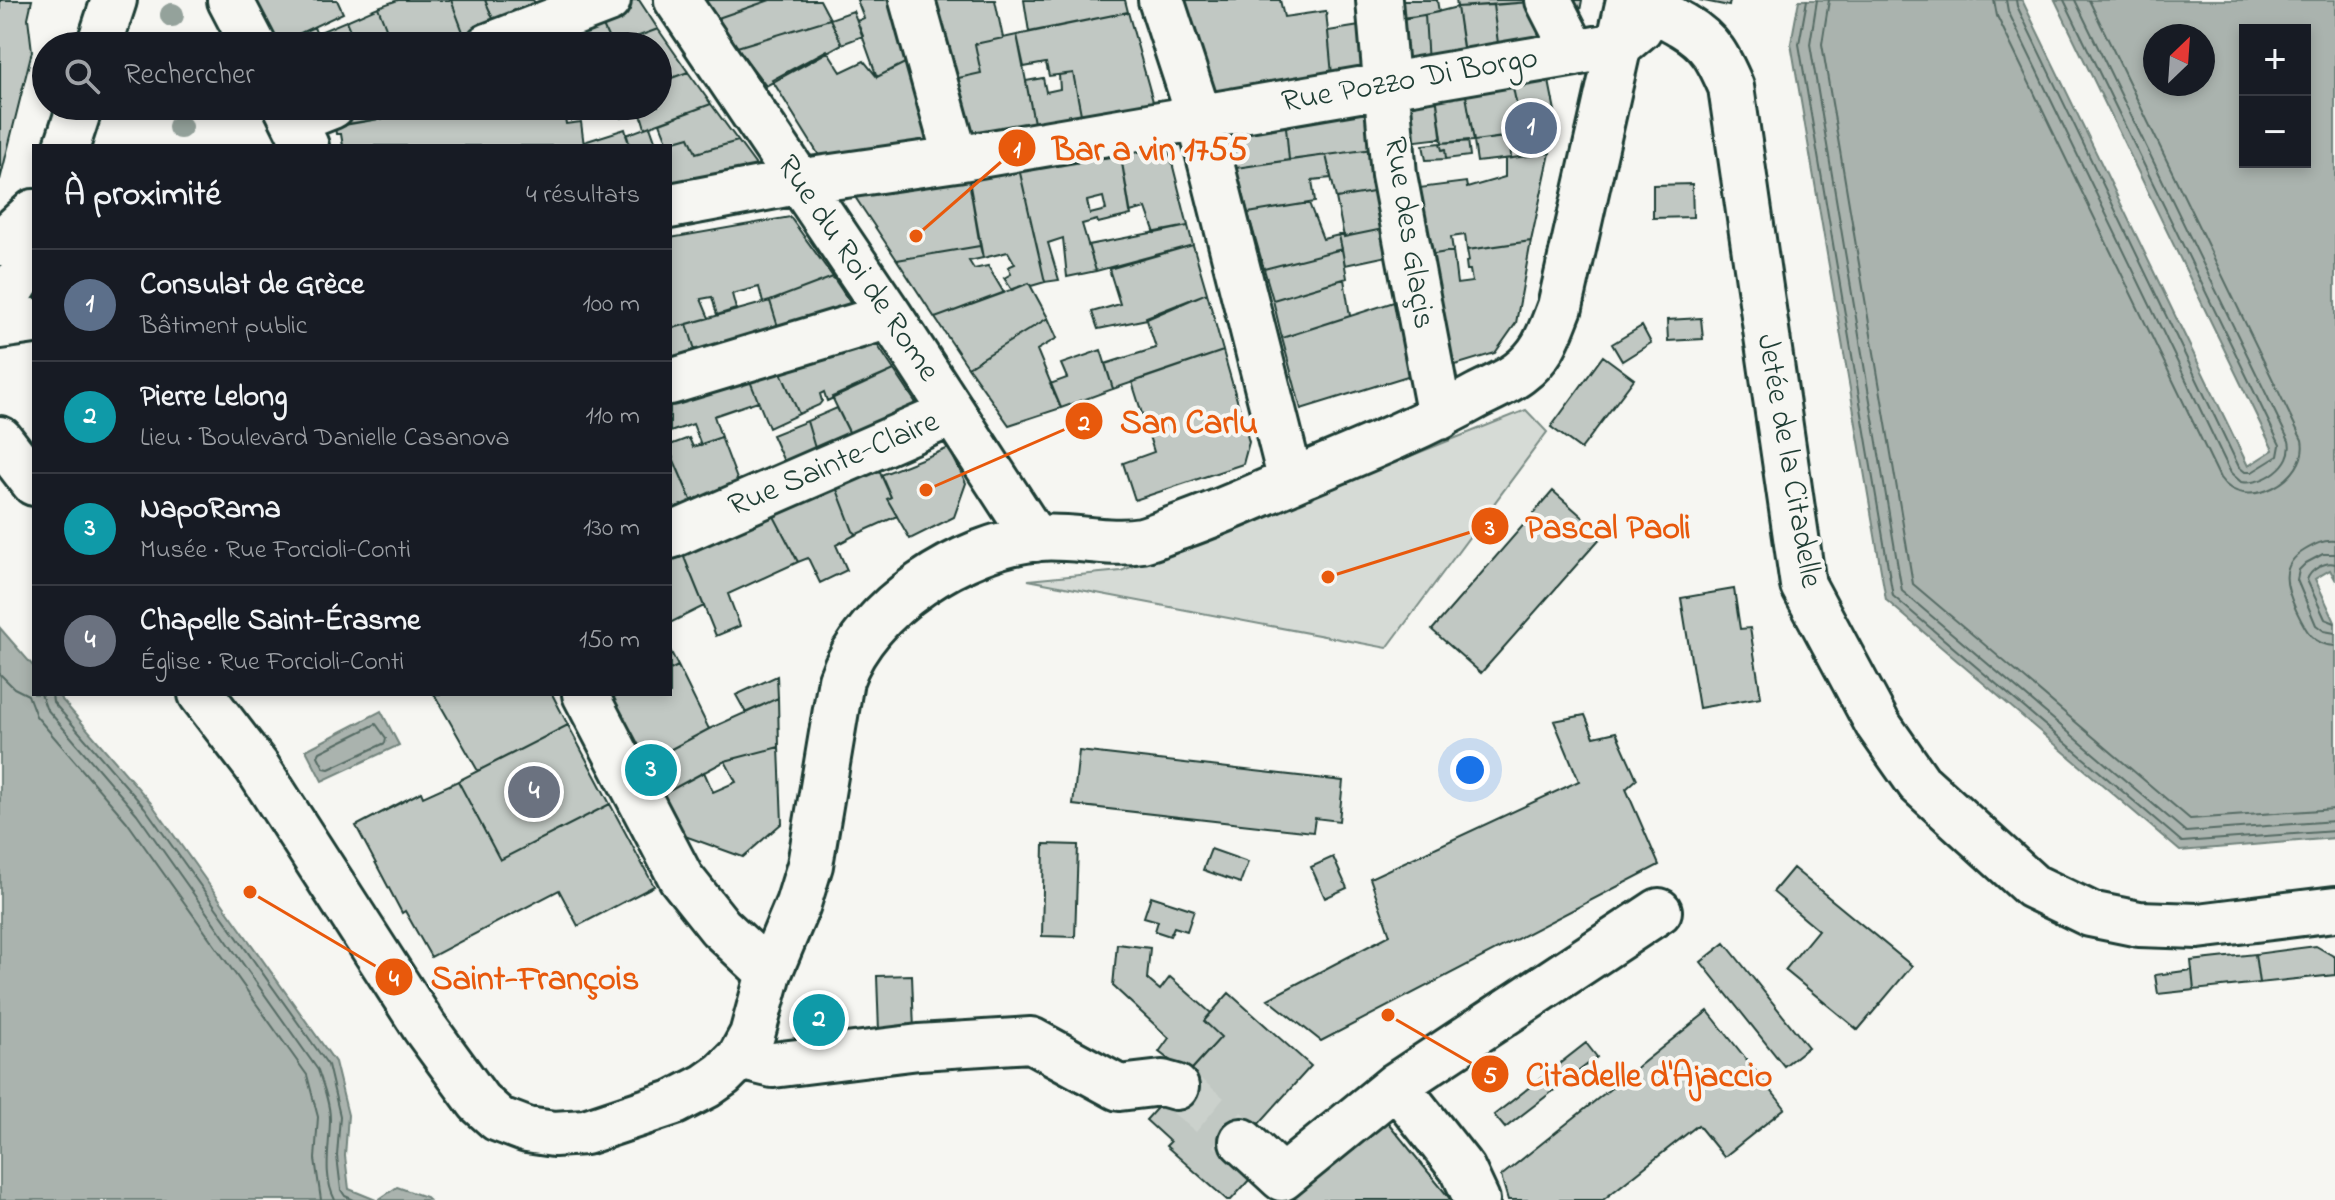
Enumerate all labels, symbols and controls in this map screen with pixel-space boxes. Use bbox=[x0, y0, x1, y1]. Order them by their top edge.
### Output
north arrow bbox=[2143, 24, 2215, 96]
map controls bbox=[2239, 24, 2311, 168]
button: + bbox=[2239, 24, 2311, 96]
search box bbox=[32, 32, 672, 120]
street label: Rue Pozzo Di Borgo bbox=[1278, 35, 1542, 127]
icon: search bbox=[60, 54, 104, 98]
text: Rechercher bbox=[124, 54, 255, 98]
button: − bbox=[2239, 96, 2311, 168]
pin: 1 bbox=[1505, 98, 1557, 158]
callout: Bar a vin 1755 bbox=[997, 119, 1264, 177]
text: Bar a vin 1755 bbox=[1050, 127, 1248, 177]
text: 1 bbox=[1013, 134, 1021, 169]
street label: Rue des Glaçis bbox=[1370, 134, 1446, 332]
street label: Rue du Roi de Rome bbox=[764, 146, 951, 392]
text: À proximité bbox=[64, 171, 221, 221]
text: 4 résultats bbox=[526, 177, 640, 215]
text: Consulat de Grèce bbox=[140, 264, 364, 308]
text: 1 bbox=[86, 286, 94, 324]
text: 100 m bbox=[583, 286, 640, 324]
text: Bâtiment public bbox=[140, 308, 307, 346]
street label: Jetée de la Citadelle bbox=[1743, 330, 1834, 592]
text: Pierre Lelong bbox=[140, 376, 287, 420]
callout: San Carlu bbox=[1064, 392, 1274, 450]
text: 2 bbox=[84, 398, 96, 436]
text: 110 m bbox=[586, 398, 640, 436]
street label: Rue Sainte-Claire bbox=[721, 399, 947, 531]
text: San Carlu bbox=[1120, 400, 1258, 450]
text: 2 bbox=[1077, 407, 1090, 442]
text: Lieu · Boulevard Danielle Casanova bbox=[140, 420, 510, 458]
text: NapoRama bbox=[140, 488, 281, 532]
callout: Pascal Paoli bbox=[1470, 497, 1707, 555]
text: Pascal Paoli bbox=[1525, 505, 1691, 555]
text: 3 bbox=[85, 510, 95, 548]
text: 130 m bbox=[583, 510, 640, 548]
text: 3 bbox=[1484, 512, 1495, 547]
text: Musée · Rue Forcioli-Conti bbox=[140, 532, 411, 570]
text: Chapelle Saint-Érasme bbox=[140, 600, 420, 644]
text: 4 bbox=[85, 622, 95, 660]
text: 150 m bbox=[579, 622, 640, 660]
text: Église · Rue Forcioli-Conti bbox=[140, 644, 404, 682]
pin: 3 bbox=[625, 740, 677, 800]
your location bbox=[1450, 750, 1490, 790]
pin: 4 bbox=[508, 762, 560, 822]
callout: Saint-François bbox=[374, 948, 655, 1006]
text: Saint-François bbox=[431, 956, 639, 1006]
text: 4 bbox=[389, 963, 399, 998]
pin: 2 bbox=[793, 990, 845, 1050]
callout: Citadelle d'Ajaccio bbox=[1470, 1045, 1789, 1103]
text: Citadelle d'Ajaccio bbox=[1526, 1053, 1772, 1103]
text: 5 bbox=[1483, 1060, 1497, 1095]

